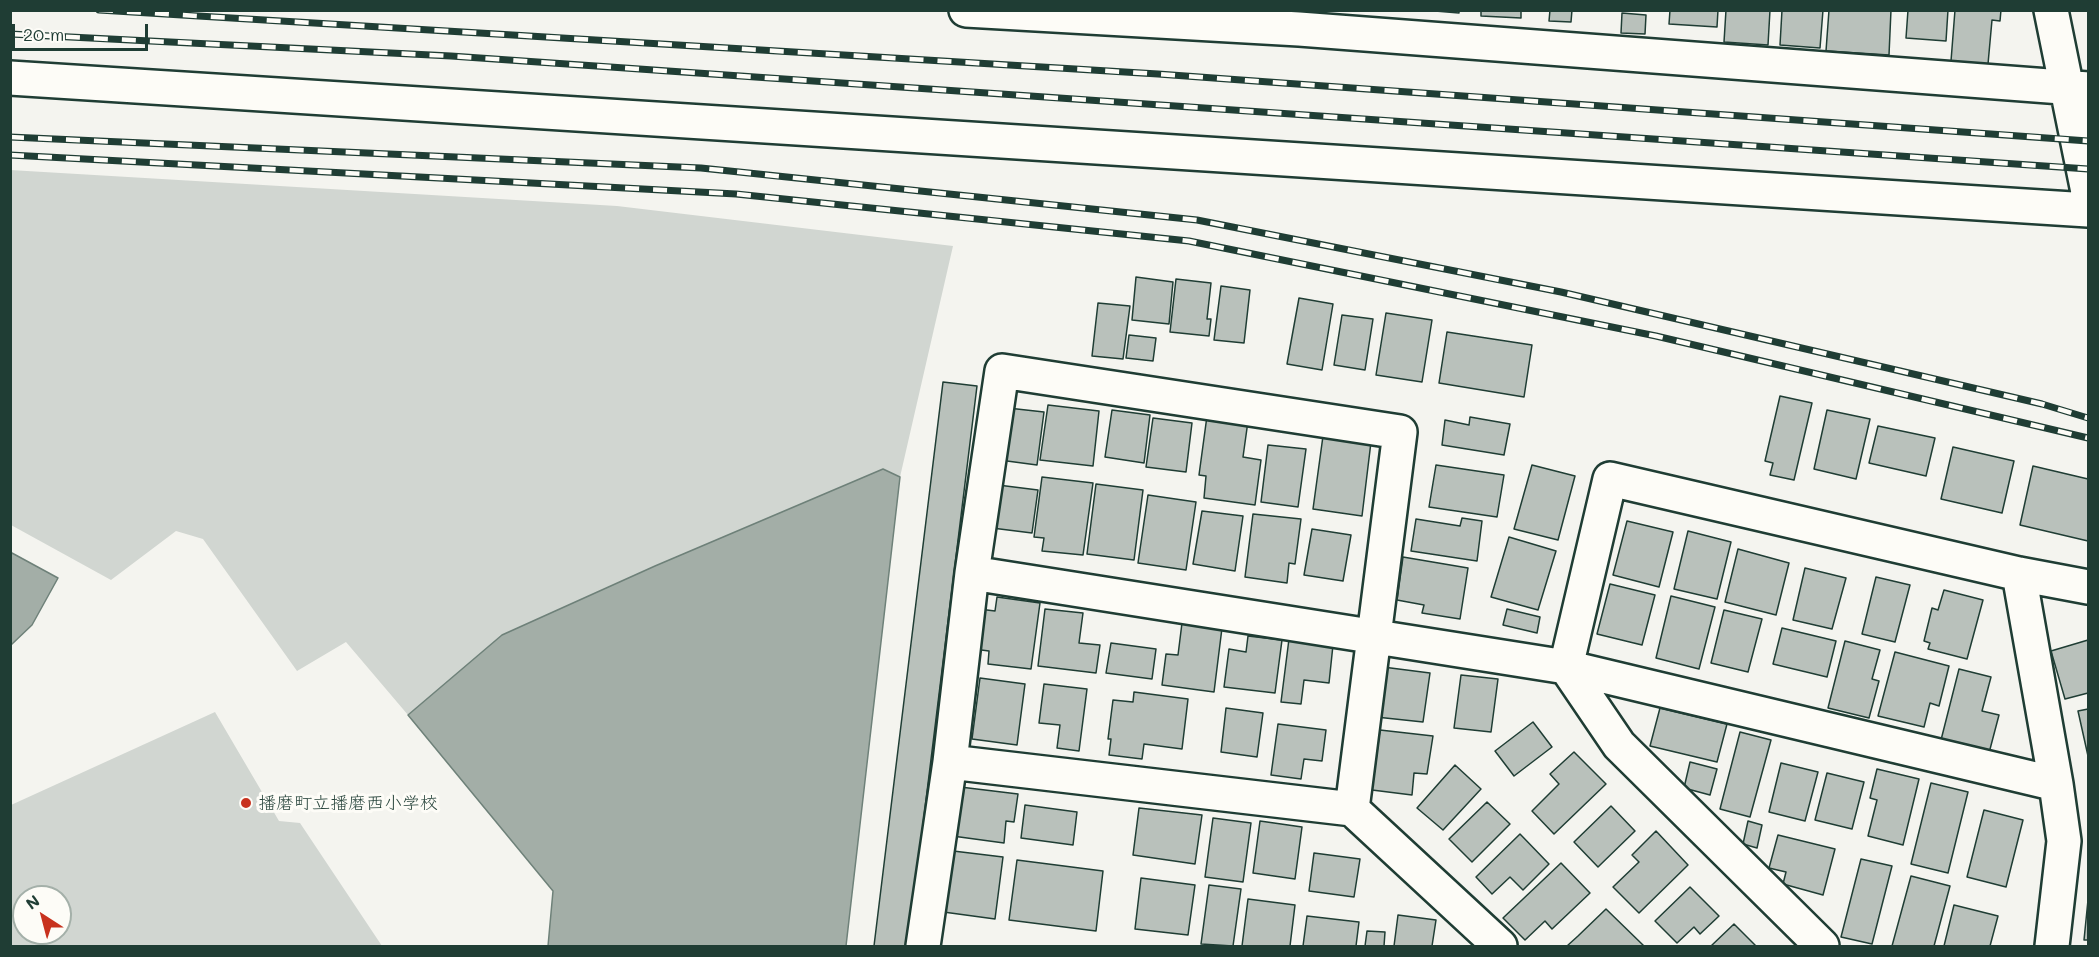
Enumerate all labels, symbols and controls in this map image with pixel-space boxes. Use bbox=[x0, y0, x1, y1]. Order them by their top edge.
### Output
scale bar bbox=[15, 12, 152, 50]
text: 20 m bbox=[23, 22, 64, 46]
place label: 播磨町立播磨西小学校 bbox=[258, 792, 438, 814]
marker: 播磨町立播磨西小学校 bbox=[239, 796, 253, 810]
north arrow bbox=[12, 885, 72, 945]
text: N bbox=[21, 890, 43, 914]

